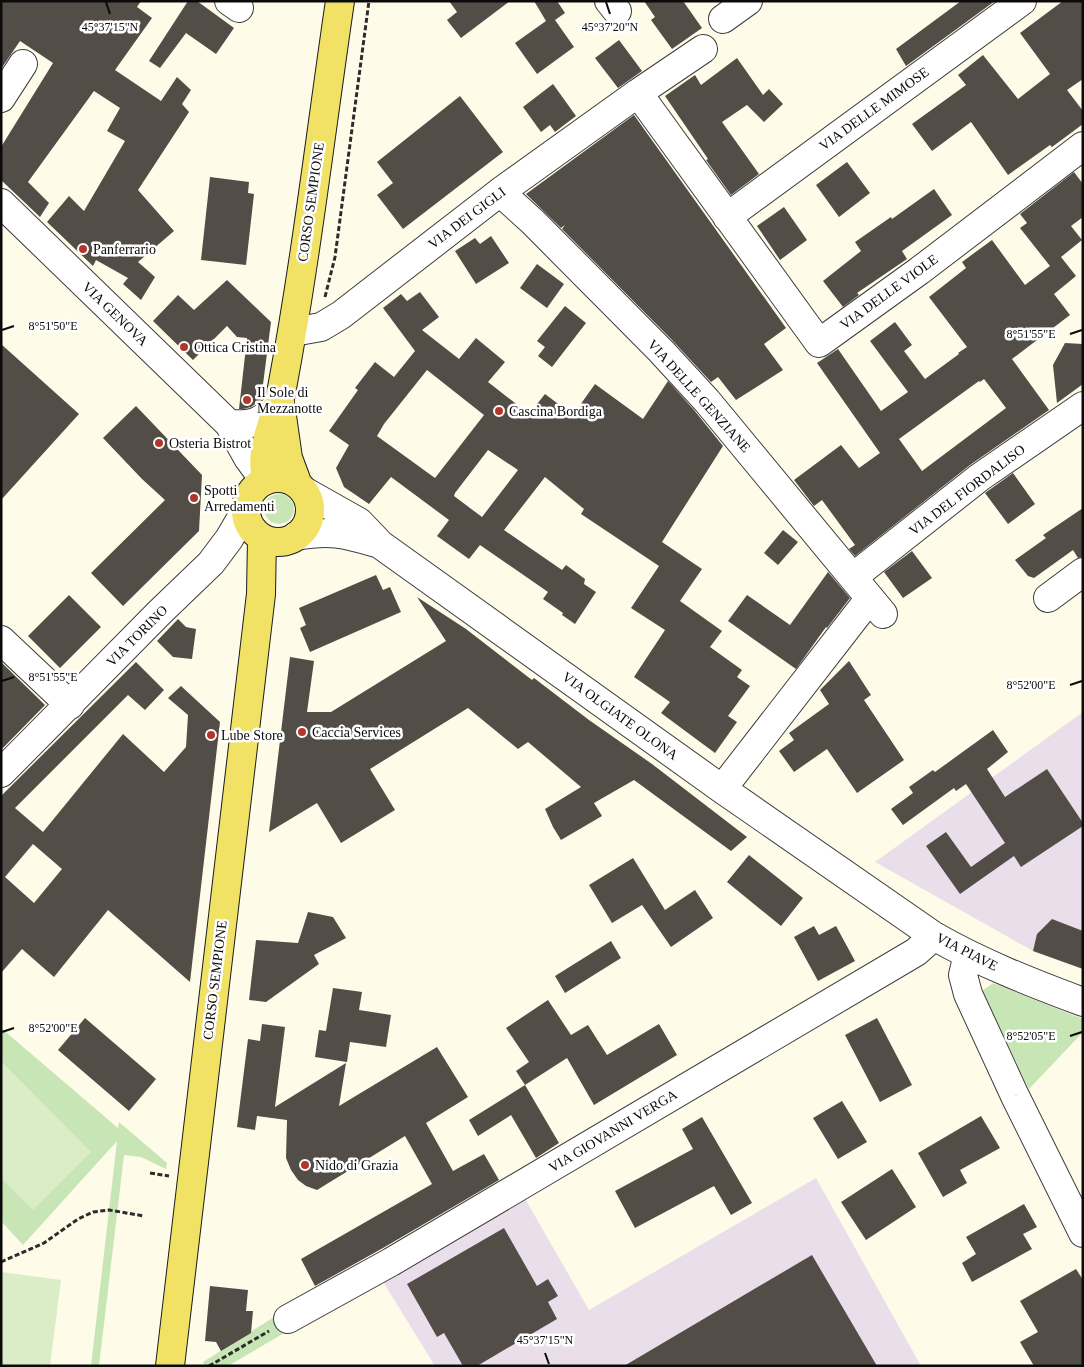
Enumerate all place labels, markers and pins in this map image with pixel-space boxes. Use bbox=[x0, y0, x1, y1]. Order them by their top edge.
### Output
place label: Panferrario bbox=[93, 242, 156, 257]
marker: Panferrario bbox=[77, 243, 89, 255]
place label: Ottica Cristina bbox=[194, 340, 277, 355]
marker: Ottica Cristina bbox=[178, 341, 190, 353]
place label: Il Sole di Mezzanotte bbox=[257, 385, 322, 416]
marker: Il Sole di Mezzanotte bbox=[241, 394, 253, 406]
place label: Cascina Bordiga bbox=[509, 404, 603, 419]
marker: Cascina Bordiga bbox=[493, 405, 505, 417]
place label: Osteria Bistrot bbox=[169, 436, 251, 451]
marker: Osteria Bistrot bbox=[153, 437, 165, 449]
place label: Spotti Arredamenti bbox=[204, 483, 275, 514]
marker: Spotti Arredamenti bbox=[188, 492, 200, 504]
place label: Caccia Services bbox=[312, 725, 401, 740]
marker: Caccia Services bbox=[296, 726, 308, 738]
place label: Lube Store bbox=[221, 728, 283, 743]
marker: Lube Store bbox=[205, 729, 217, 741]
place label: Nido di Grazia bbox=[315, 1158, 399, 1173]
marker: Nido di Grazia bbox=[299, 1159, 311, 1171]

